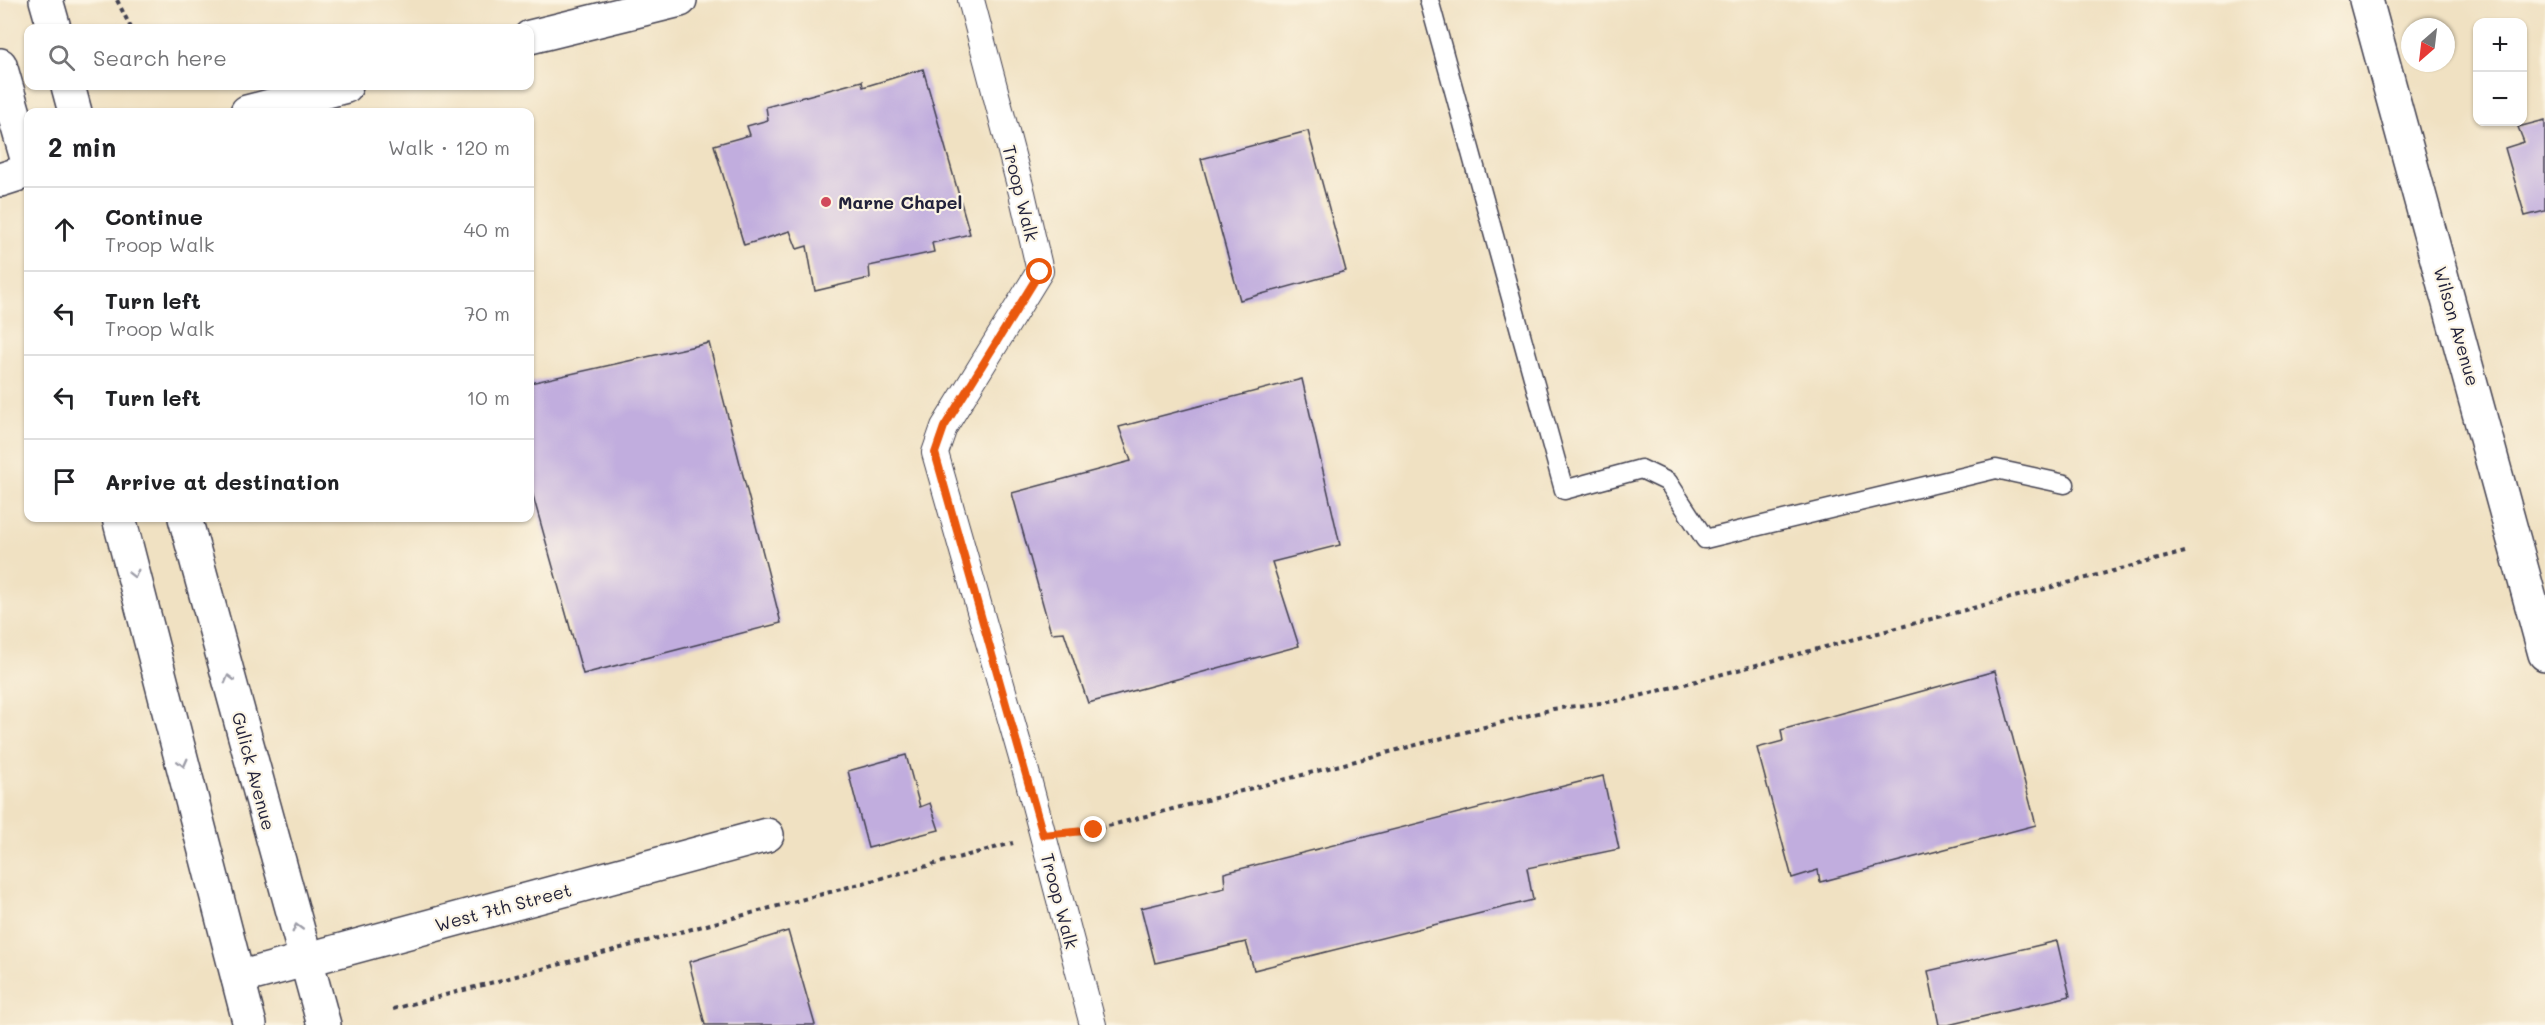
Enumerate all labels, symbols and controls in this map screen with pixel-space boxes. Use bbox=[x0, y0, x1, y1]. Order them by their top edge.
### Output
north arrow bbox=[2401, 18, 2455, 72]
map controls bbox=[2473, 18, 2527, 126]
button: + bbox=[2473, 18, 2527, 72]
search box bbox=[24, 24, 534, 90]
icon: search bbox=[45, 41, 78, 74]
text: Search here bbox=[93, 43, 227, 72]
button: − bbox=[2473, 72, 2527, 126]
text: 2 min bbox=[48, 130, 116, 164]
text: Walk · 120 m bbox=[388, 134, 510, 160]
street label: Troop Walk bbox=[997, 142, 1045, 244]
place label: Marne Chapel bbox=[838, 190, 962, 214]
marker: Marne Chapel bbox=[819, 195, 833, 209]
text: Continue bbox=[105, 202, 203, 231]
icon: ahead bbox=[48, 213, 81, 246]
text: 40 m bbox=[464, 216, 510, 242]
text: Troop Walk bbox=[105, 231, 214, 257]
route start bbox=[1026, 258, 1052, 284]
street label: Wilson Avenue bbox=[2428, 263, 2486, 389]
text: Turn left bbox=[105, 286, 201, 315]
icon: left bbox=[48, 297, 81, 330]
text: 70 m bbox=[464, 300, 510, 326]
text: Troop Walk bbox=[105, 315, 214, 341]
icon: left bbox=[48, 381, 81, 414]
text: Turn left bbox=[105, 383, 201, 412]
text: 10 m bbox=[466, 384, 510, 410]
icon: arrive bbox=[48, 465, 81, 498]
text: Arrive at destination bbox=[105, 467, 340, 496]
one-way arrow bbox=[127, 568, 139, 579]
one-way arrow bbox=[224, 674, 236, 685]
street label: Gulick Avenue bbox=[227, 709, 281, 833]
one-way arrow bbox=[175, 758, 188, 768]
route end bbox=[1080, 816, 1106, 842]
street label: Troop Walk bbox=[1036, 850, 1084, 952]
street label: West 7th Street bbox=[432, 877, 574, 937]
one-way arrow bbox=[292, 923, 304, 934]

